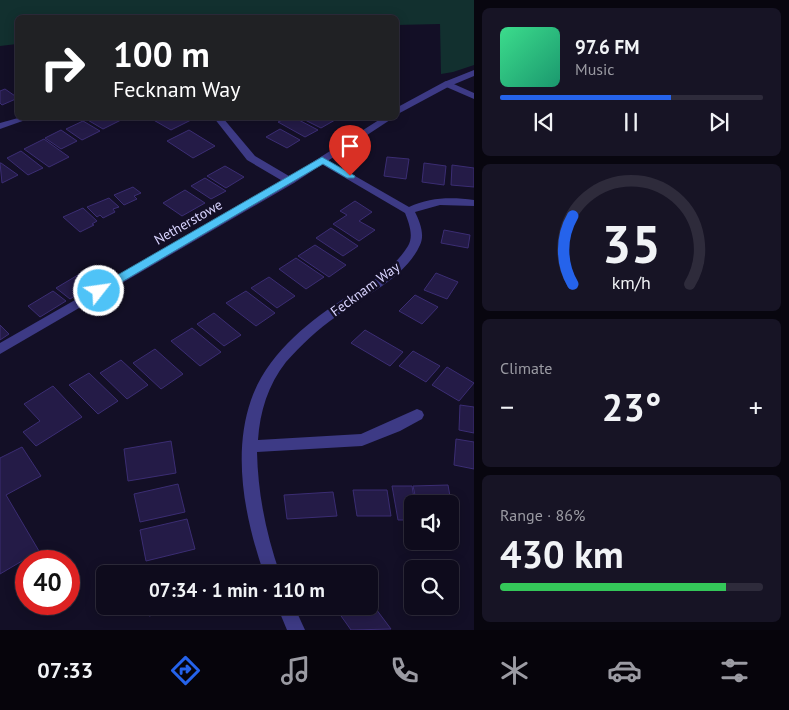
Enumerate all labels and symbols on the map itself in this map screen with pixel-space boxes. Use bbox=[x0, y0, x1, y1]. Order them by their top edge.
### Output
pin bbox=[329, 125, 371, 176]
street label: Netherstowe bbox=[151, 195, 225, 249]
street label: Fecknam Way bbox=[327, 258, 403, 320]
position arrow bbox=[72, 264, 124, 316]
speed limit sign: 40 bbox=[15, 550, 80, 615]

